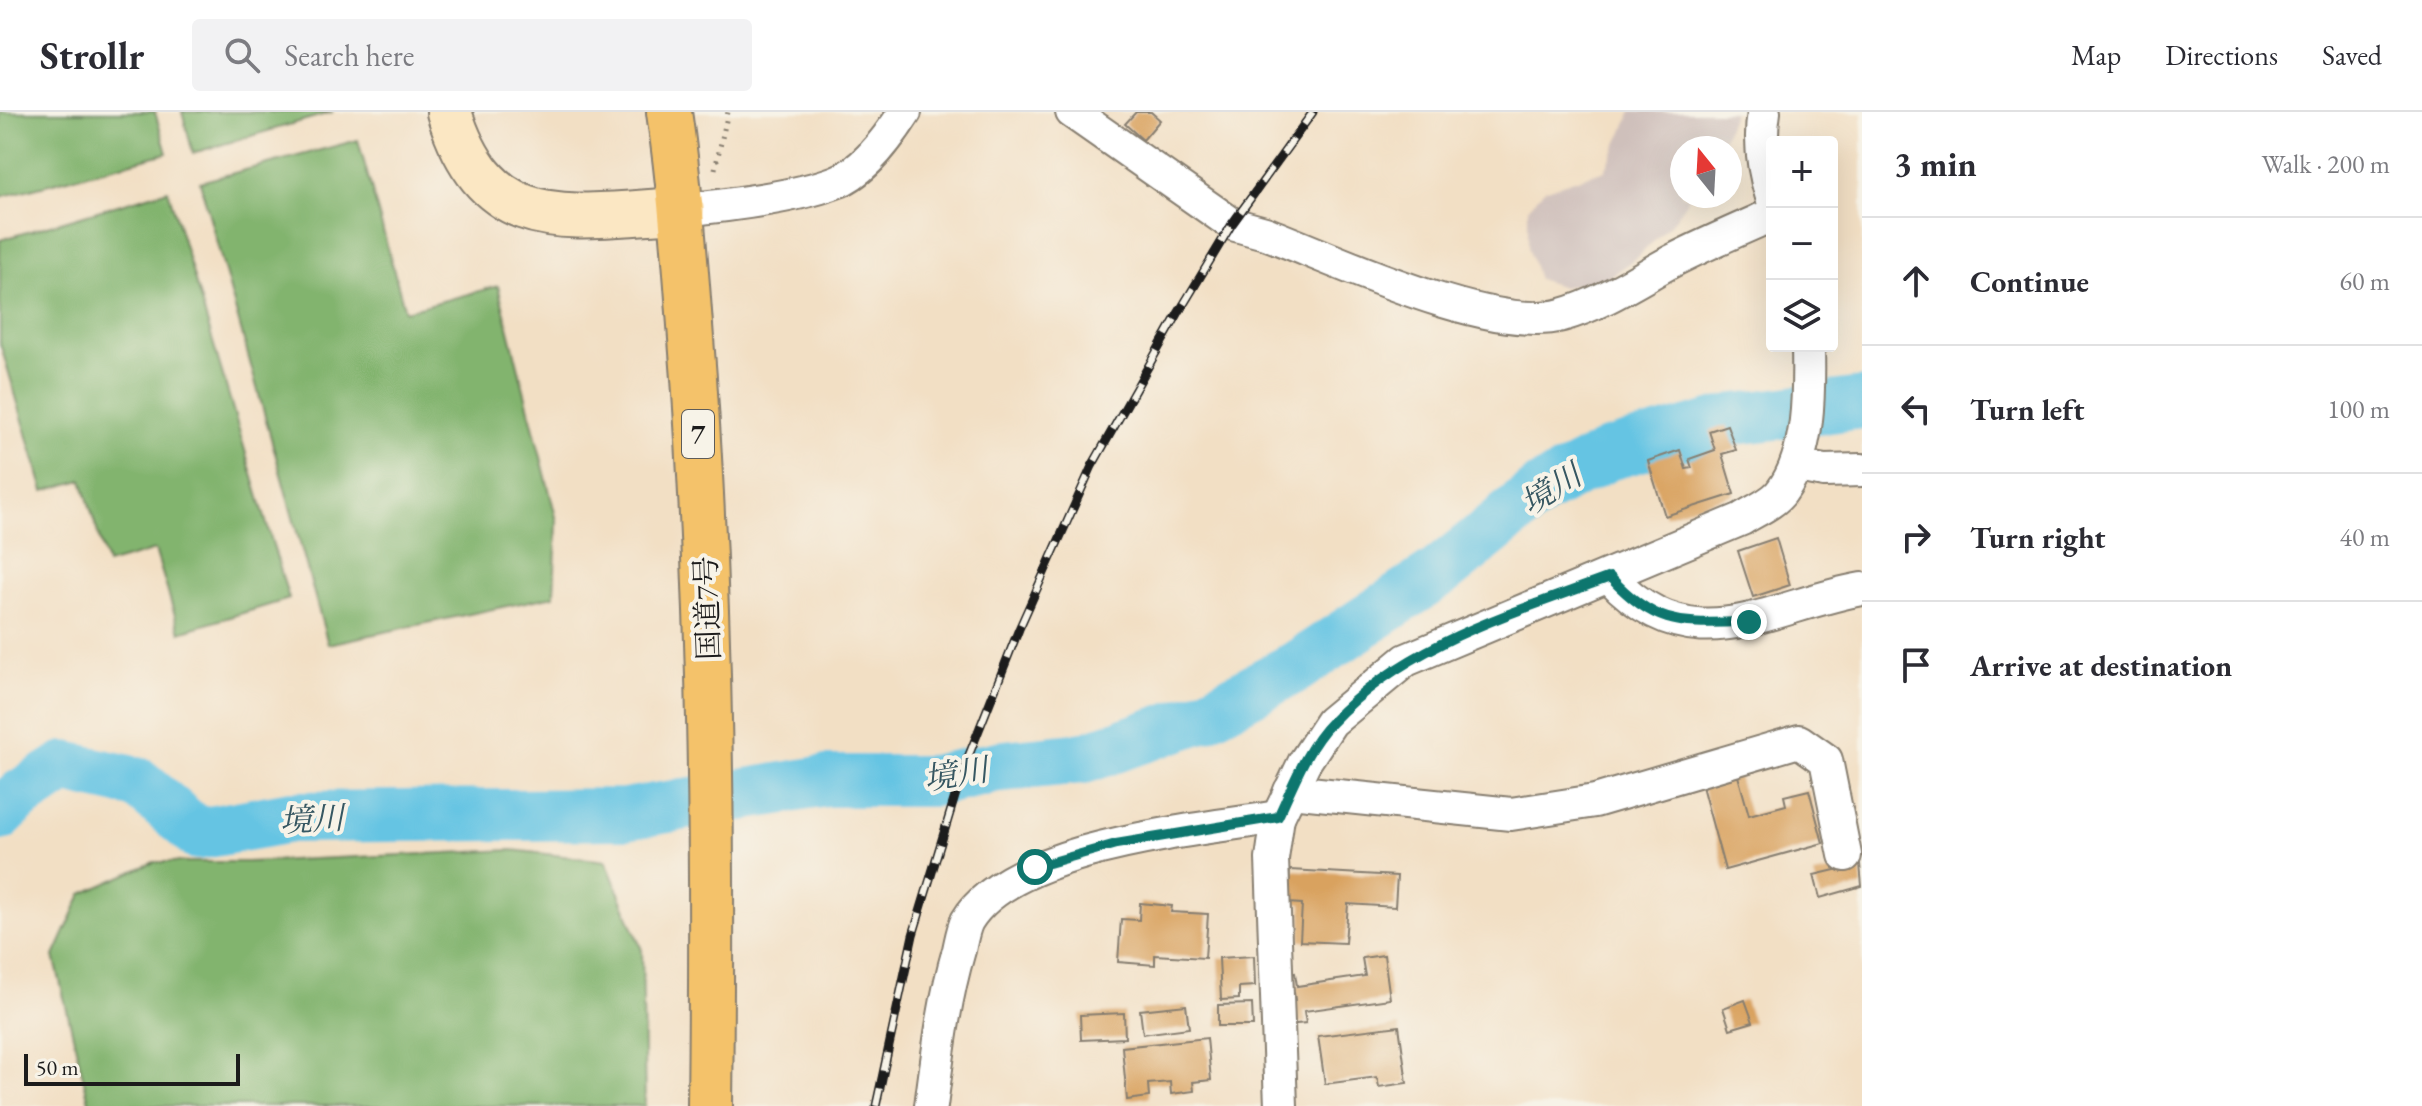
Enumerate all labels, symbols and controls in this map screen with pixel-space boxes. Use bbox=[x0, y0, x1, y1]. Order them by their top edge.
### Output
search box bbox=[192, 19, 752, 91]
text: Strollr bbox=[40, 31, 144, 80]
icon: search bbox=[220, 33, 264, 77]
text: Search here bbox=[284, 36, 414, 75]
text: Map bbox=[2071, 37, 2121, 73]
text: Directions bbox=[2165, 37, 2278, 73]
text: Saved bbox=[2322, 37, 2382, 73]
north arrow bbox=[1670, 136, 1742, 208]
map controls bbox=[1766, 136, 1838, 352]
button: + bbox=[1766, 136, 1838, 208]
text: 3 min bbox=[1894, 142, 1977, 186]
text: Walk · 200 m bbox=[2262, 147, 2390, 181]
button: − bbox=[1766, 208, 1838, 280]
icon: ahead bbox=[1894, 259, 1938, 303]
text: Continue bbox=[1970, 262, 2089, 301]
text: 60 m bbox=[2340, 264, 2390, 298]
button: layers bbox=[1766, 280, 1838, 352]
icon: left bbox=[1894, 387, 1938, 431]
text: Turn left bbox=[1970, 390, 2084, 429]
text: 100 m bbox=[2327, 392, 2390, 426]
road number: 7 bbox=[682, 410, 714, 458]
water label: 境川 bbox=[1513, 453, 1592, 524]
icon: right bbox=[1894, 515, 1938, 559]
text: Turn right bbox=[1970, 518, 2106, 557]
text: 40 m bbox=[2340, 520, 2390, 554]
street label: 国道7号 bbox=[686, 555, 728, 661]
route end bbox=[1731, 604, 1767, 640]
icon: arrive bbox=[1894, 643, 1938, 687]
text: Arrive at destination bbox=[1970, 646, 2232, 685]
water label: 境川 bbox=[921, 748, 994, 800]
water label: 境川 bbox=[279, 796, 348, 842]
route start bbox=[1017, 849, 1053, 885]
scale bar bbox=[24, 1050, 240, 1086]
text: 50 m bbox=[36, 1053, 79, 1082]

